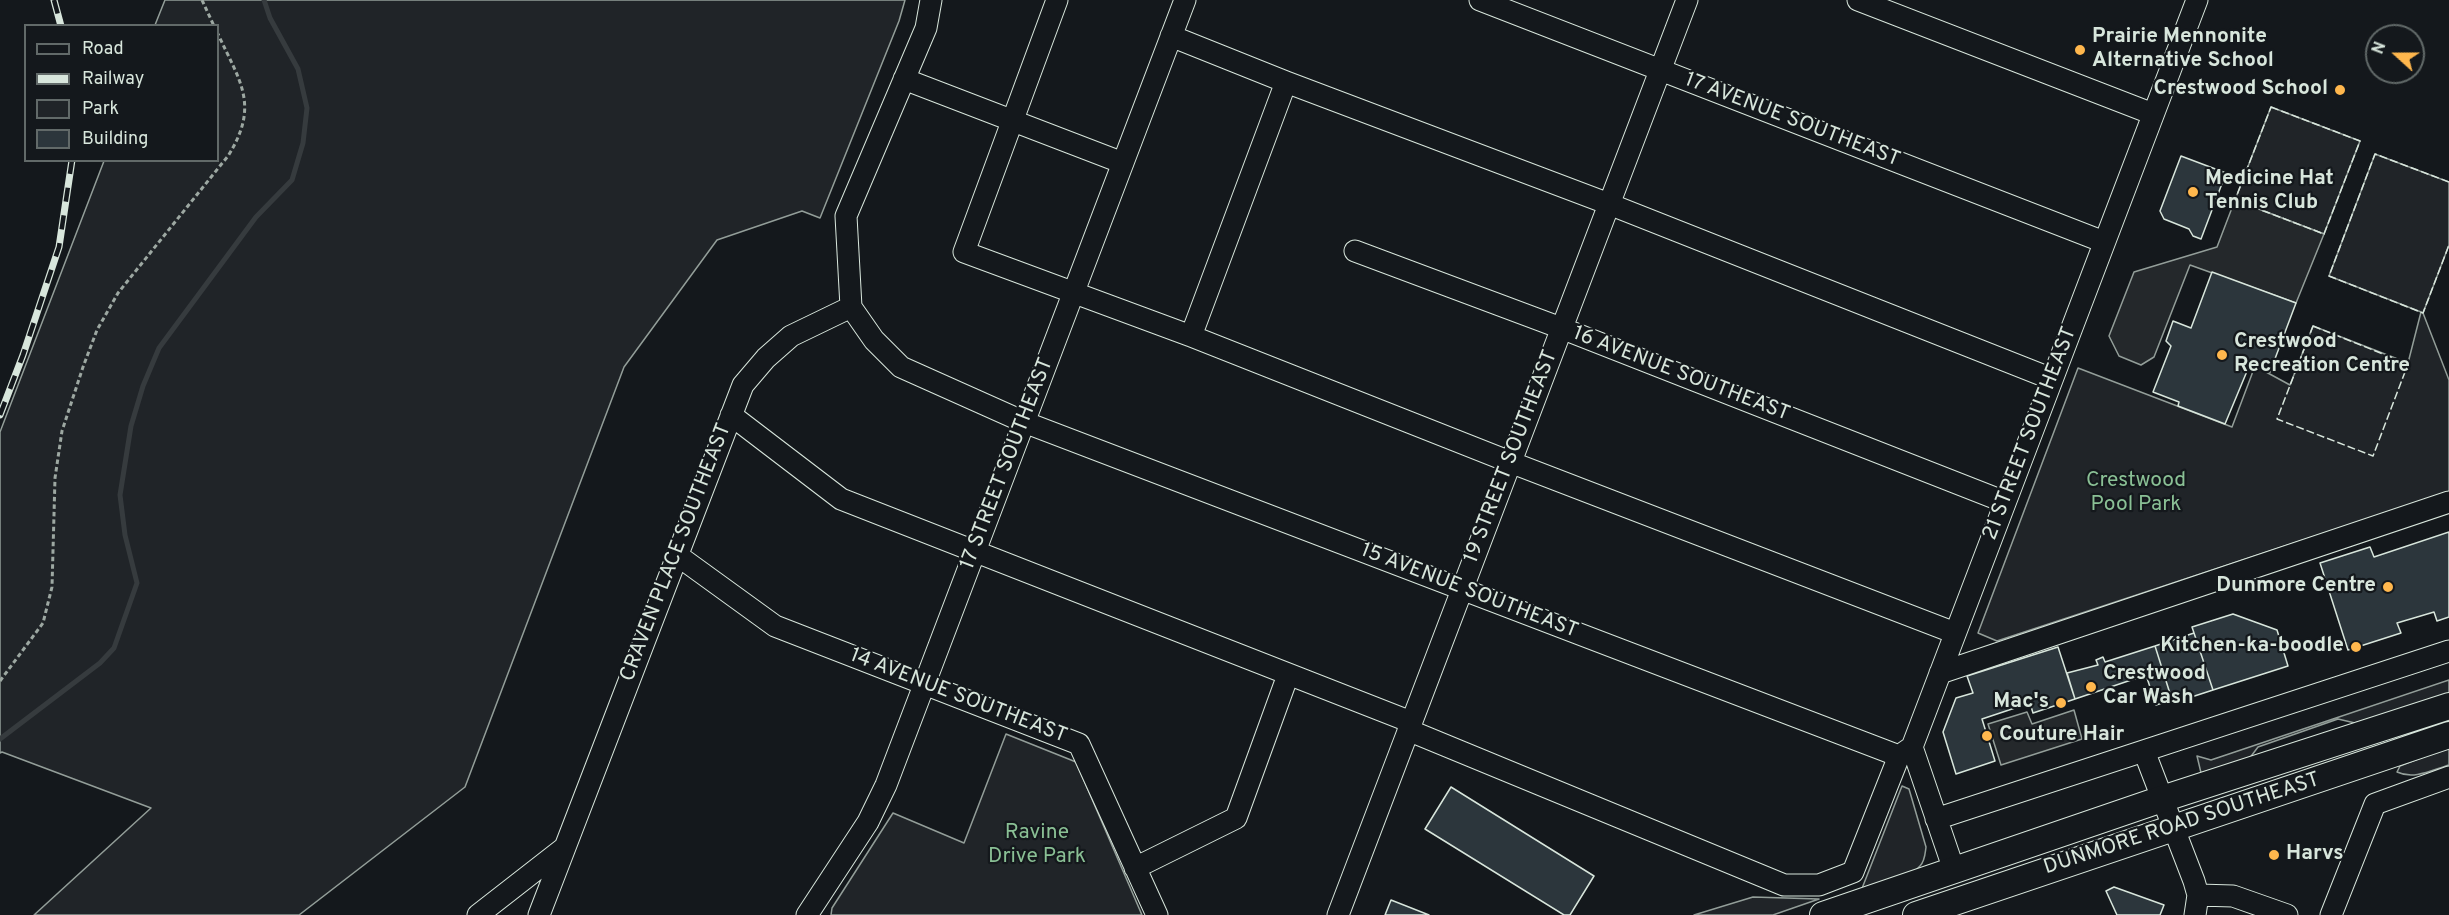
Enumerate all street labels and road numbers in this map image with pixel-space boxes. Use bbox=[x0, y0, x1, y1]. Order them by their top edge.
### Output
street label: 17 AVENUE SOUTHEAST bbox=[1681, 68, 1903, 174]
street label: 16 AVENUE SOUTHEAST bbox=[1569, 322, 1793, 428]
street label: 21 STREET SOUTHEAST bbox=[1979, 324, 2083, 544]
street label: 19 STREET SOUTHEAST bbox=[1460, 347, 1564, 567]
street label: 17 STREET SOUTHEAST bbox=[956, 355, 1060, 573]
street label: CRAVEN PLACE SOUTHEAST bbox=[616, 420, 738, 686]
street label: 15 AVENUE SOUTHEAST bbox=[1357, 539, 1581, 645]
street label: 14 AVENUE SOUTHEAST bbox=[846, 644, 1070, 750]
street label: DUNMORE ROAD SOUTHEAST bbox=[2041, 768, 2323, 882]

